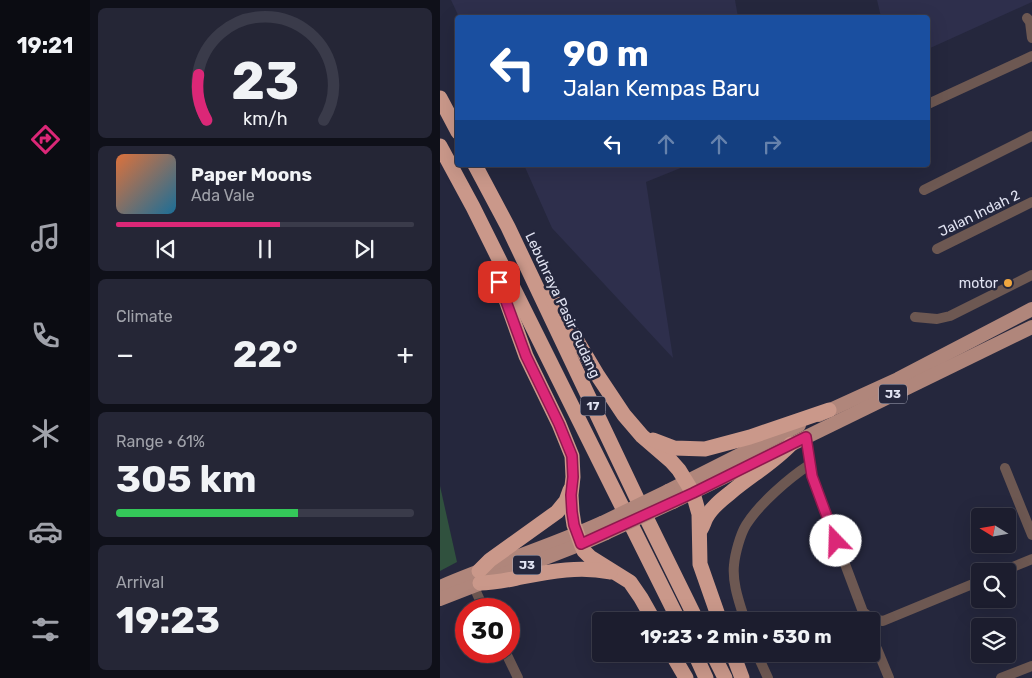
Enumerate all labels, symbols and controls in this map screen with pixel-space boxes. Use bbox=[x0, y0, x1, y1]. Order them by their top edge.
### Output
text: 19:21 bbox=[17, 32, 73, 59]
text: 90 m bbox=[563, 33, 649, 75]
icon: left bbox=[480, 35, 545, 100]
text: 23 bbox=[231, 50, 299, 112]
text: Jalan Kempas Baru bbox=[563, 75, 760, 102]
text: km/h bbox=[243, 108, 287, 129]
icon: directions bbox=[28, 122, 63, 157]
icon: left bbox=[599, 130, 627, 158]
icon: ahead bbox=[652, 130, 680, 158]
icon: ahead bbox=[705, 130, 733, 158]
icon: right bbox=[758, 130, 786, 158]
text: Paper Moons bbox=[191, 163, 312, 186]
text: Ada Vale bbox=[191, 186, 255, 205]
street label: Jalan Indah 2 bbox=[936, 186, 1023, 240]
icon: music bbox=[28, 220, 63, 255]
street label: Lebuhraya Pasir Gudang bbox=[521, 230, 604, 381]
icon: previous bbox=[152, 235, 180, 263]
icon: pause bbox=[251, 235, 279, 263]
icon: next bbox=[350, 235, 378, 263]
pin bbox=[478, 261, 520, 303]
icon: arrive bbox=[485, 268, 513, 296]
place label: motor bbox=[959, 275, 999, 292]
marker: motor bbox=[1002, 277, 1014, 289]
text: Climate bbox=[116, 307, 173, 326]
icon: phone bbox=[28, 318, 63, 353]
text: 22° bbox=[233, 331, 298, 377]
text: − bbox=[116, 338, 134, 371]
text: + bbox=[397, 338, 414, 371]
road number: J3 bbox=[879, 384, 907, 404]
road number: 17 bbox=[580, 396, 606, 416]
icon: climate bbox=[28, 416, 63, 451]
text: Range · 61% bbox=[116, 432, 205, 451]
text: 305 km bbox=[116, 456, 257, 502]
north arrow bbox=[971, 508, 1016, 552]
map controls bbox=[971, 508, 1016, 663]
icon: car bbox=[28, 514, 63, 549]
position arrow bbox=[809, 514, 861, 566]
road number: J3 bbox=[513, 556, 541, 574]
button: search bbox=[971, 563, 1016, 608]
text: Arrival bbox=[116, 573, 164, 592]
text: 19:23 bbox=[116, 597, 220, 643]
speed limit sign: 30 bbox=[455, 598, 520, 663]
icon: filters bbox=[28, 612, 63, 647]
button: layers bbox=[971, 618, 1016, 663]
text: 19:23 · 2 min · 530 m bbox=[640, 625, 832, 648]

